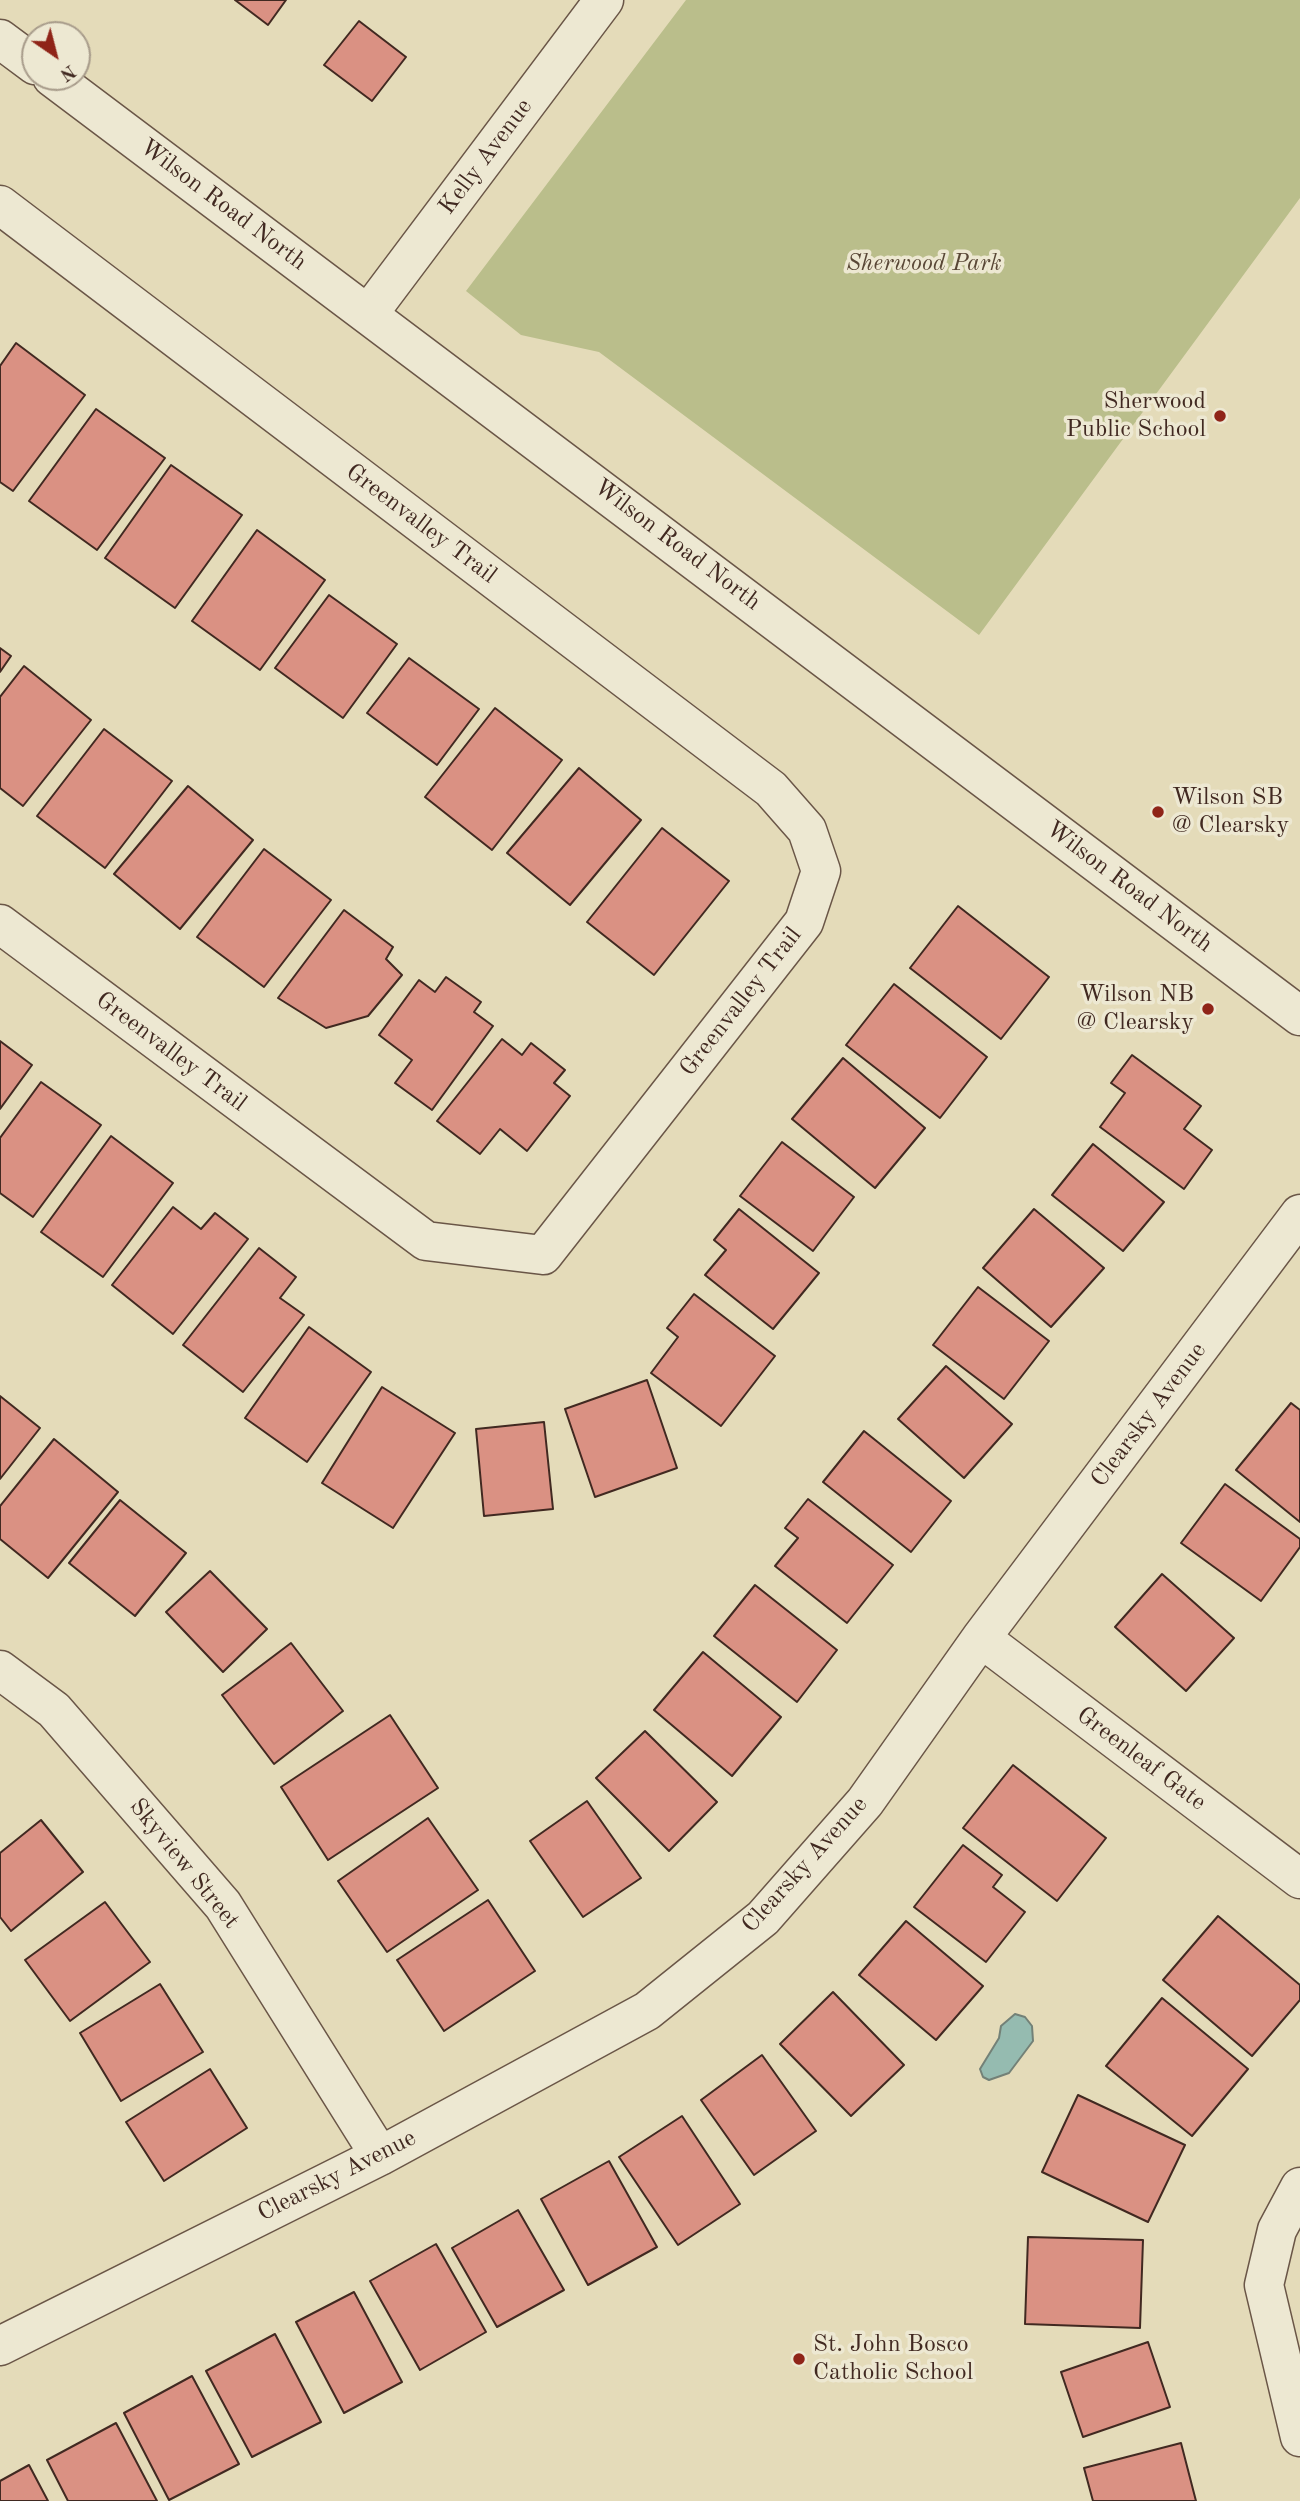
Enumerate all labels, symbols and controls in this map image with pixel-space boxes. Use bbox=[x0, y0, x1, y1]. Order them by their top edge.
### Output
north arrow bbox=[21, 21, 91, 91]
text: N bbox=[56, 60, 79, 84]
street label: Kelly Avenue bbox=[433, 93, 539, 221]
street label: Wilson Road North bbox=[134, 133, 312, 277]
park label: Sherwood Park bbox=[846, 250, 1002, 278]
place label: Sherwood Public School bbox=[1066, 388, 1206, 444]
marker: Sherwood Public School bbox=[1212, 408, 1228, 424]
street label: Greenvalley Trail bbox=[340, 458, 502, 590]
street label: Wilson Road North bbox=[588, 473, 766, 617]
place label: Wilson SB @ Clearsky bbox=[1172, 784, 1289, 840]
marker: Wilson SB @ Clearsky bbox=[1150, 804, 1166, 820]
street label: Wilson Road North bbox=[1040, 815, 1218, 959]
street label: Greenvalley Trail bbox=[674, 922, 808, 1082]
place label: Wilson NB @ Clearsky bbox=[1077, 981, 1194, 1037]
street label: Greenvalley Trail bbox=[90, 986, 252, 1118]
marker: Wilson NB @ Clearsky bbox=[1200, 1001, 1216, 1017]
street label: Clearsky Avenue bbox=[1085, 1337, 1213, 1493]
street label: Greenleaf Gate bbox=[1071, 1701, 1211, 1817]
street label: Clearsky Avenue bbox=[736, 1791, 874, 1939]
street label: Skyview Street bbox=[123, 1793, 245, 1935]
street label: Clearsky Avenue bbox=[253, 2124, 421, 2228]
place label: St. John Bosco Catholic School bbox=[813, 2331, 973, 2387]
marker: St. John Bosco Catholic School bbox=[791, 2351, 807, 2367]

